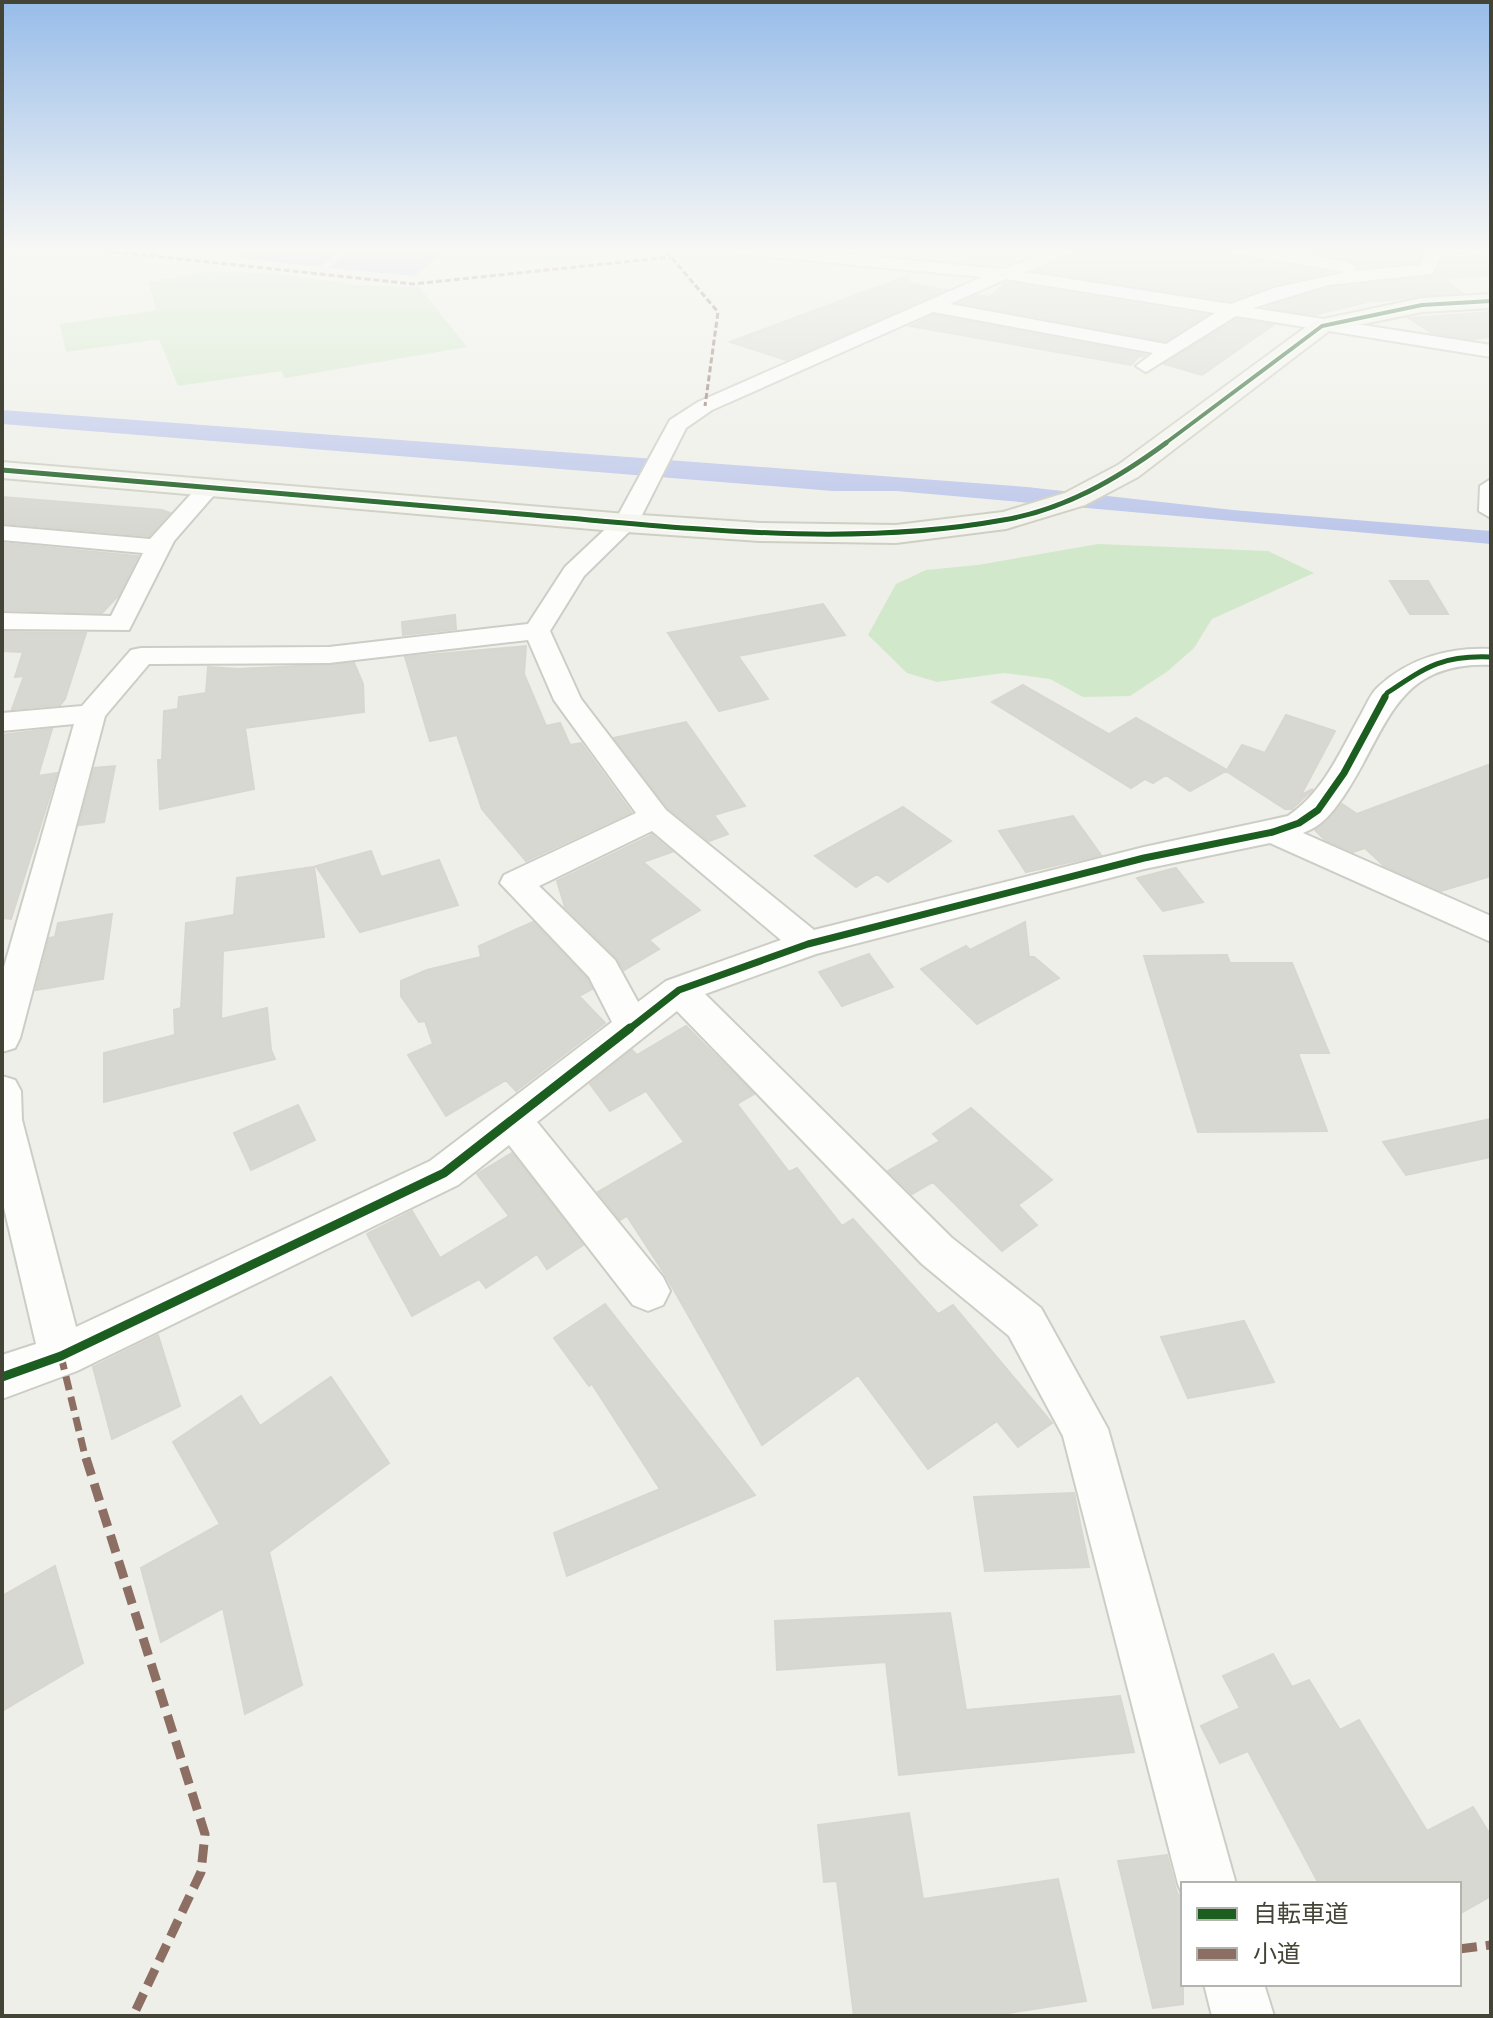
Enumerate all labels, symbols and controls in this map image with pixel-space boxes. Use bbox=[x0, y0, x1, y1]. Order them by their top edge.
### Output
legend bbox=[1181, 1882, 1461, 1986]
text: 自転車道 bbox=[1253, 1900, 1349, 1928]
text: 小道 bbox=[1253, 1940, 1301, 1968]

